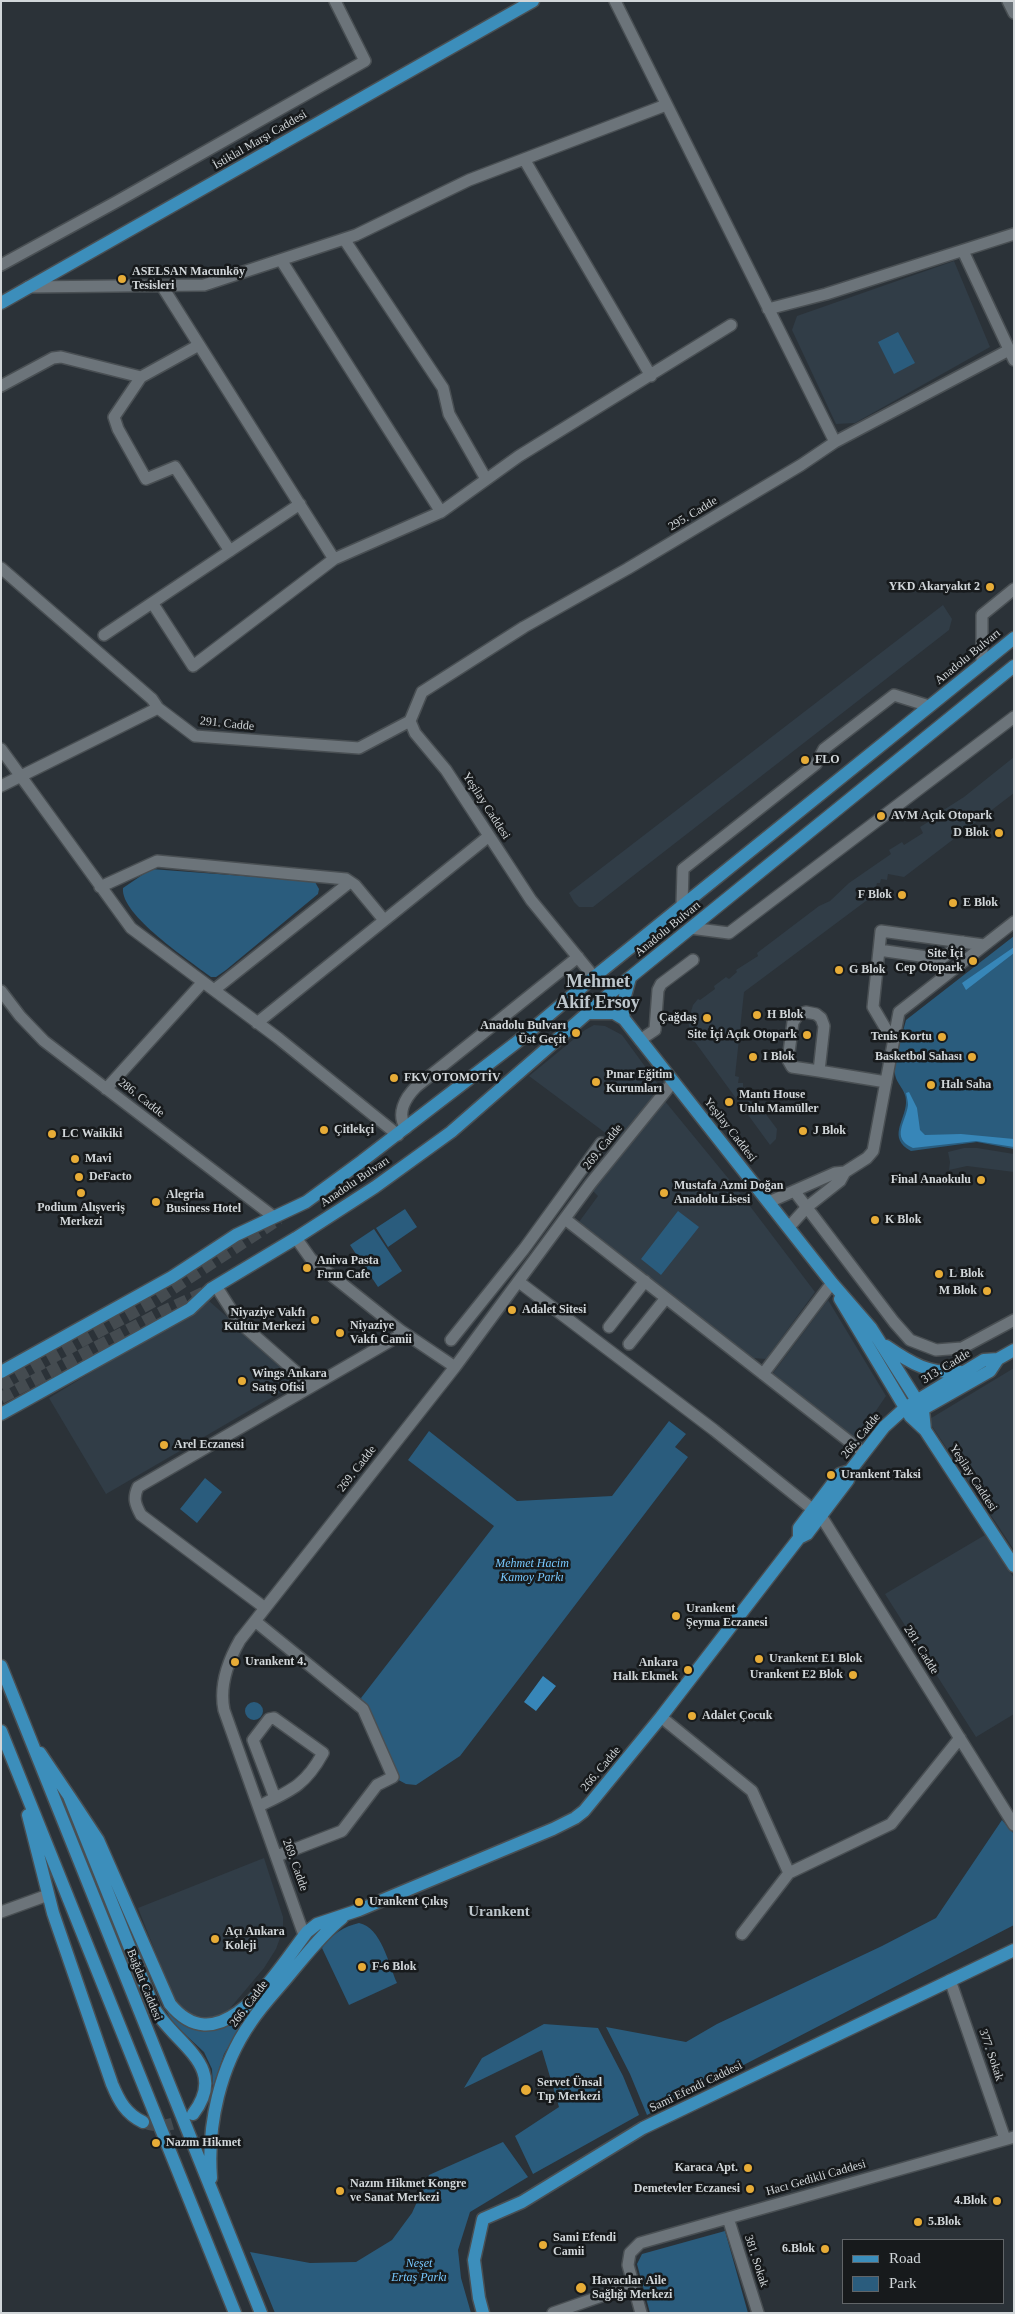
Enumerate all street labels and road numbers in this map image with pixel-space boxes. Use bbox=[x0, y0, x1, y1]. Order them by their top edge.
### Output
street label: İstiklal Marşı Caddesi bbox=[211, 107, 309, 173]
street label: 295. Cadde bbox=[666, 494, 720, 534]
street label: Anadolu Bulvarı bbox=[932, 626, 1004, 688]
street label: 291. Cadde bbox=[199, 714, 255, 734]
street label: Yeşilay Caddesi bbox=[459, 770, 513, 842]
street label: Anadolu Bulvarı bbox=[632, 898, 704, 960]
street label: 286. Cadde bbox=[115, 1076, 167, 1120]
street label: Yeşilay Caddesi bbox=[701, 1095, 759, 1165]
street label: 269. Cadde bbox=[580, 1121, 626, 1173]
street label: Anadolu Bulvarı bbox=[318, 1154, 392, 1210]
street label: 313. Cadde bbox=[919, 1347, 973, 1387]
street label: 266. Cadde bbox=[838, 1410, 884, 1462]
street label: Yeşilay Caddesi bbox=[946, 1442, 1000, 1514]
street label: 269. Cadde bbox=[335, 1443, 379, 1495]
street label: 281. Cadde bbox=[900, 1623, 942, 1677]
street label: 266. Cadde bbox=[578, 1743, 624, 1795]
street label: 269. Cadde bbox=[279, 1837, 311, 1893]
street label: Bağdat Caddesi bbox=[123, 1947, 165, 2023]
street label: 266. Cadde bbox=[227, 1978, 271, 2030]
street label: 377. Sokak bbox=[975, 2027, 1007, 2083]
street label: Sami Efendi Caddesi bbox=[647, 2058, 745, 2116]
street label: Hacı Gedikli Caddesi bbox=[764, 2157, 868, 2199]
street label: 381. Sokak bbox=[741, 2233, 771, 2289]

